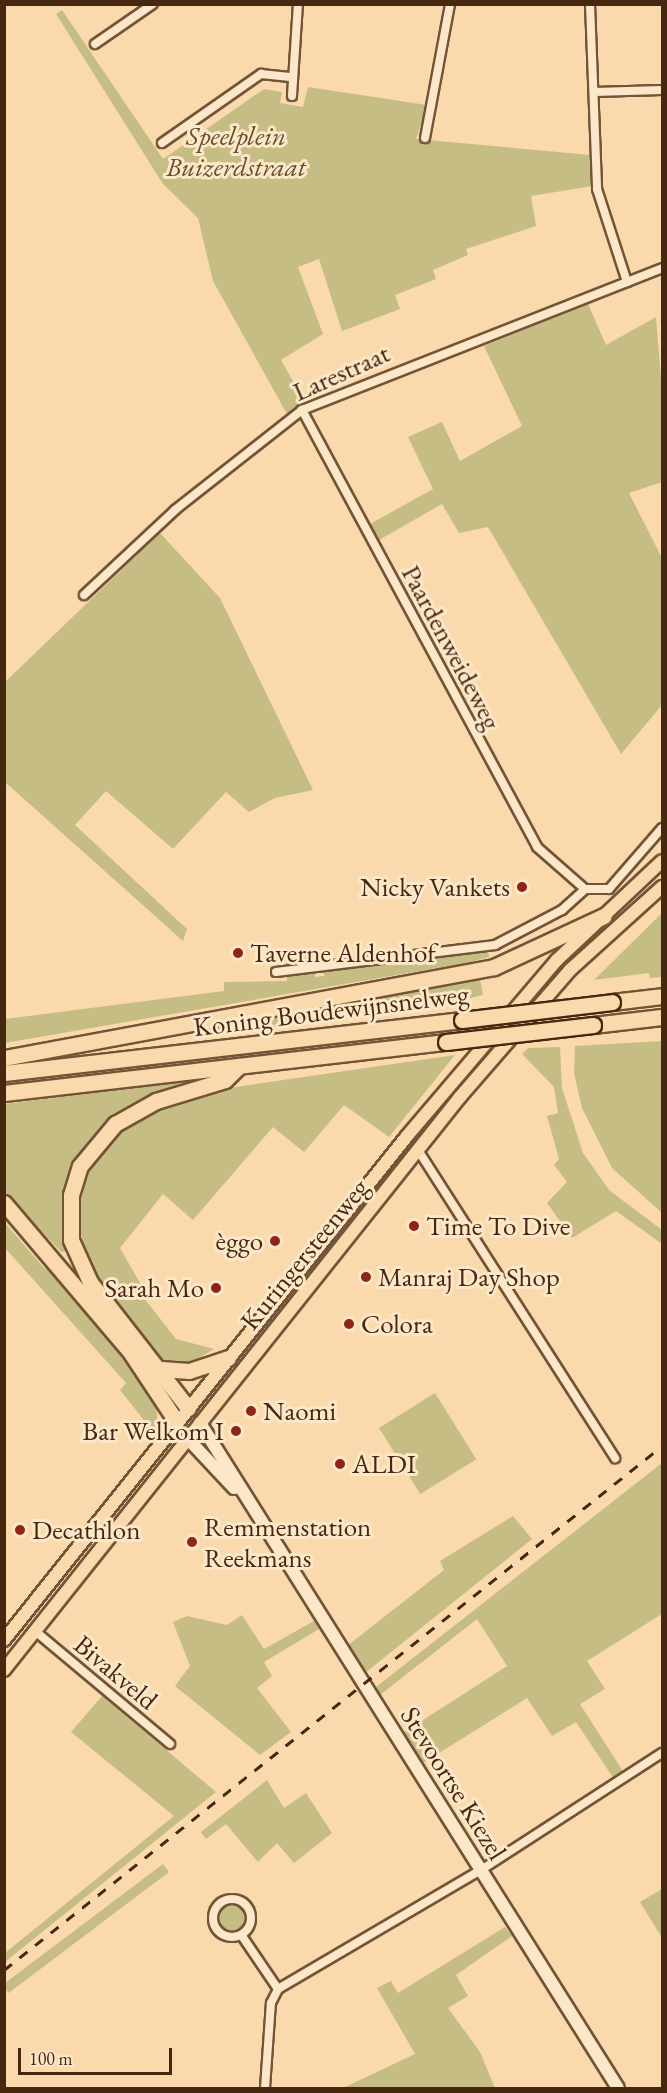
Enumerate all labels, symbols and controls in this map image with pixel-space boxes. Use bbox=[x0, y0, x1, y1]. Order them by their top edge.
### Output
park label: Speelplein Buizerdstraat bbox=[166, 119, 306, 182]
street label: Larestraat bbox=[288, 336, 394, 408]
street label: Paardenweideweg bbox=[395, 559, 509, 735]
place label: Nicky Vankets bbox=[360, 871, 510, 903]
marker: Nicky Vankets bbox=[515, 880, 529, 894]
place label: Taverne Aldenhof bbox=[250, 937, 436, 969]
marker: Taverne Aldenhof bbox=[231, 946, 245, 960]
street label: Koning Boudewijnsnelweg bbox=[191, 977, 471, 1043]
street label: Kuringersteenweg bbox=[233, 1172, 375, 1336]
place label: Time To Dive bbox=[426, 1210, 570, 1242]
marker: Time To Dive bbox=[407, 1219, 421, 1233]
place label: èggo bbox=[216, 1225, 263, 1257]
marker: èggo bbox=[268, 1234, 282, 1248]
place label: Manraj Day Shop bbox=[378, 1261, 560, 1293]
marker: Manraj Day Shop bbox=[359, 1270, 373, 1284]
place label: Sarah Mo bbox=[104, 1272, 204, 1304]
marker: Sarah Mo bbox=[209, 1281, 223, 1295]
place label: Colora bbox=[361, 1308, 433, 1340]
marker: Colora bbox=[342, 1317, 356, 1331]
place label: Naomi bbox=[263, 1395, 336, 1427]
marker: Naomi bbox=[244, 1404, 258, 1418]
place label: Bar Welkom I bbox=[82, 1415, 224, 1447]
marker: Bar Welkom I bbox=[229, 1424, 243, 1438]
place label: ALDI bbox=[352, 1448, 416, 1480]
marker: ALDI bbox=[333, 1457, 347, 1471]
place label: Remmenstation Reekmans bbox=[204, 1510, 371, 1573]
place label: Decathlon bbox=[32, 1514, 140, 1546]
marker: Decathlon bbox=[13, 1523, 27, 1537]
marker: Remmenstation Reekmans bbox=[185, 1535, 199, 1549]
street label: Bivakveld bbox=[68, 1628, 164, 1716]
street label: Stevoortse Kiezel bbox=[394, 1701, 514, 1865]
scale bar bbox=[21, 2036, 176, 2074]
text: 100 m bbox=[29, 2047, 73, 2070]

